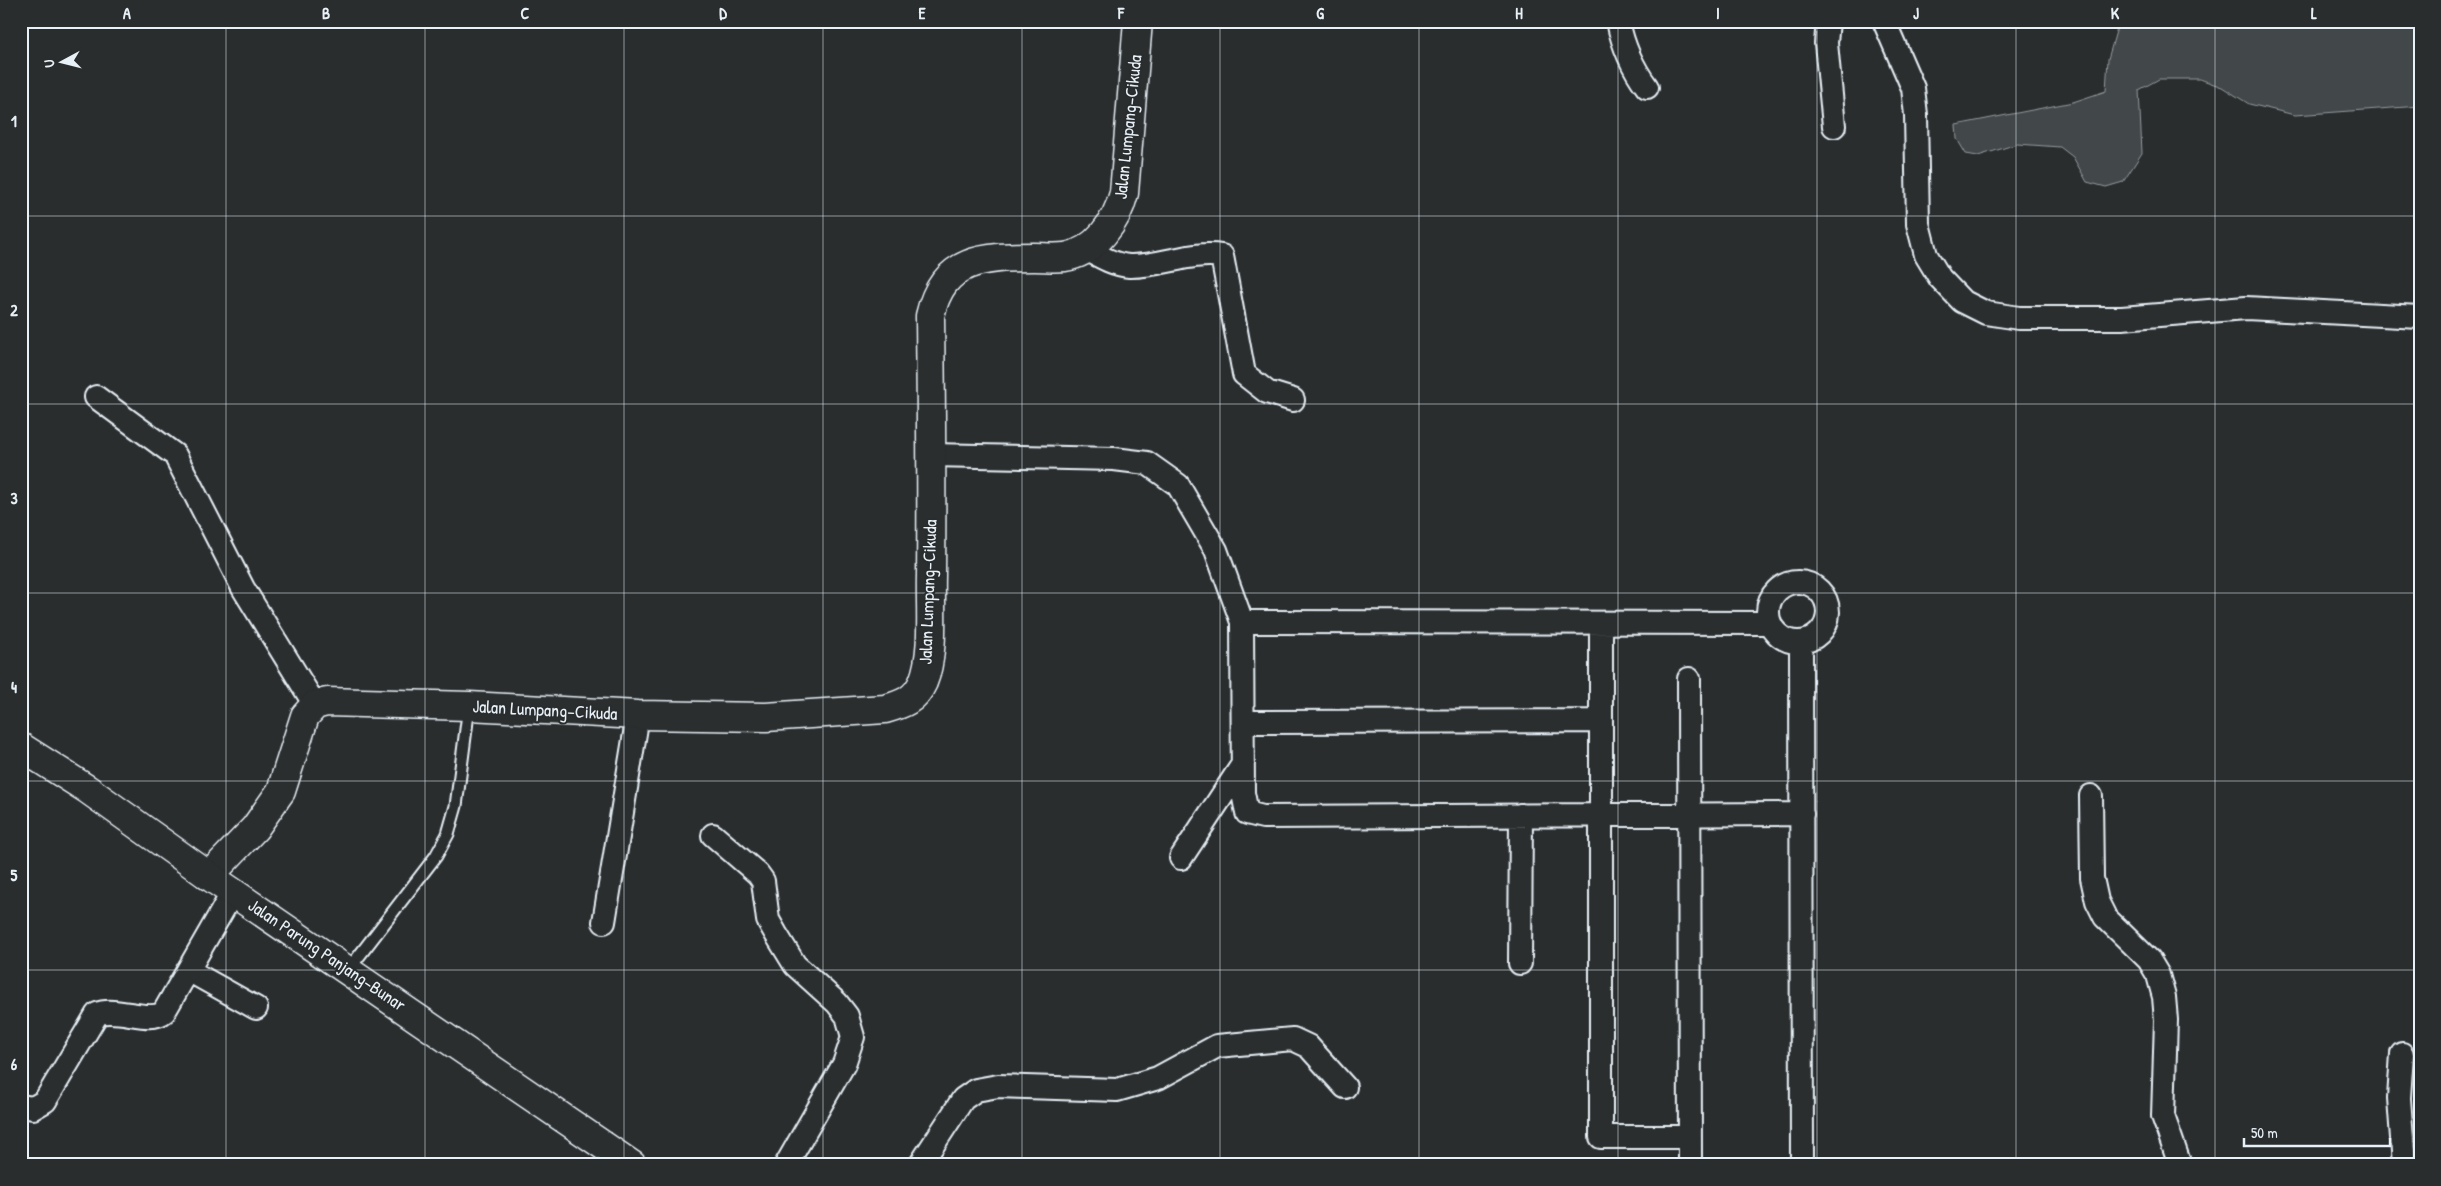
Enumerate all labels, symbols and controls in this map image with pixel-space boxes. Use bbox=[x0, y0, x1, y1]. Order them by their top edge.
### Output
text: A bbox=[123, 2, 131, 24]
text: B bbox=[322, 2, 330, 24]
text: C bbox=[521, 2, 530, 24]
text: D bbox=[719, 2, 727, 24]
text: E bbox=[918, 2, 926, 24]
text: F bbox=[1117, 2, 1125, 24]
text: G bbox=[1316, 2, 1324, 24]
text: H bbox=[1515, 2, 1523, 24]
text: I bbox=[1716, 2, 1720, 24]
text: J bbox=[1913, 2, 1919, 24]
text: K bbox=[2111, 2, 2120, 24]
text: L bbox=[2311, 2, 2317, 24]
north arrow bbox=[38, 38, 88, 88]
street label: Jalan Lumpang–Cikuda bbox=[1107, 53, 1148, 200]
text: U bbox=[39, 58, 58, 69]
text: 1 bbox=[11, 110, 17, 132]
text: 2 bbox=[10, 299, 18, 321]
text: 3 bbox=[10, 487, 18, 509]
street label: Jalan Lumpang–Cikuda bbox=[912, 519, 943, 665]
text: 4 bbox=[11, 676, 17, 698]
street label: Jalan Lumpang–Cikuda bbox=[472, 693, 618, 726]
text: 5 bbox=[11, 864, 18, 886]
street label: Jalan Parung Panjang–Bunar bbox=[243, 892, 411, 1017]
text: 6 bbox=[11, 1053, 18, 1075]
scale bar bbox=[2244, 1116, 2390, 1148]
text: 50 m bbox=[2251, 1122, 2278, 1143]

